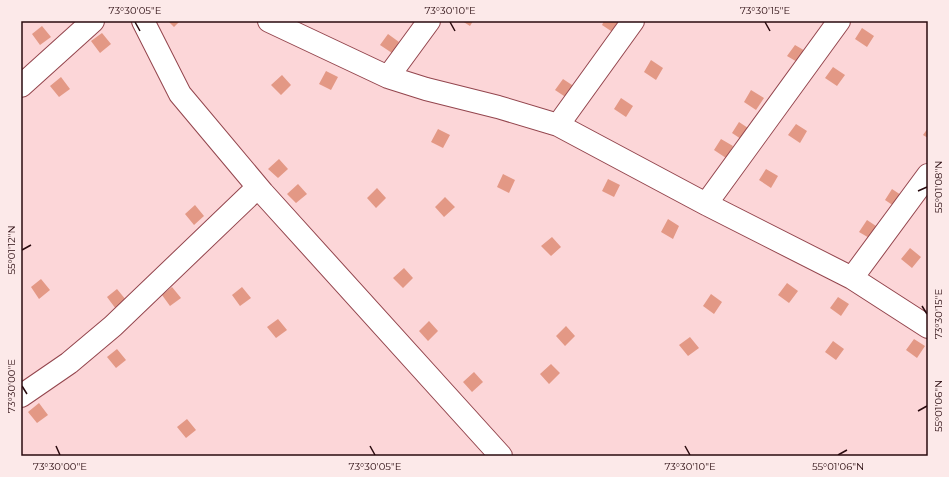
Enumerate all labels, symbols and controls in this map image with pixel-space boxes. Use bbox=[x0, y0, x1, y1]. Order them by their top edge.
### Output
text: 73°30'05"E bbox=[109, 4, 162, 17]
text: 73°30'10"E bbox=[424, 4, 476, 17]
text: 73°30'15"E bbox=[740, 4, 790, 17]
text: 55°01'08"N bbox=[932, 161, 945, 213]
text: 55°01'12"N bbox=[5, 225, 18, 275]
text: 73°30'15"E bbox=[932, 289, 945, 339]
text: 73°30'00"E bbox=[5, 359, 18, 413]
text: 55°01'06"N bbox=[932, 380, 945, 432]
text: 73°30'00"E bbox=[33, 460, 87, 473]
text: 73°30'05"E bbox=[349, 460, 402, 473]
text: 73°30'10"E bbox=[664, 460, 716, 473]
text: 55°01'06"N bbox=[812, 460, 864, 473]

